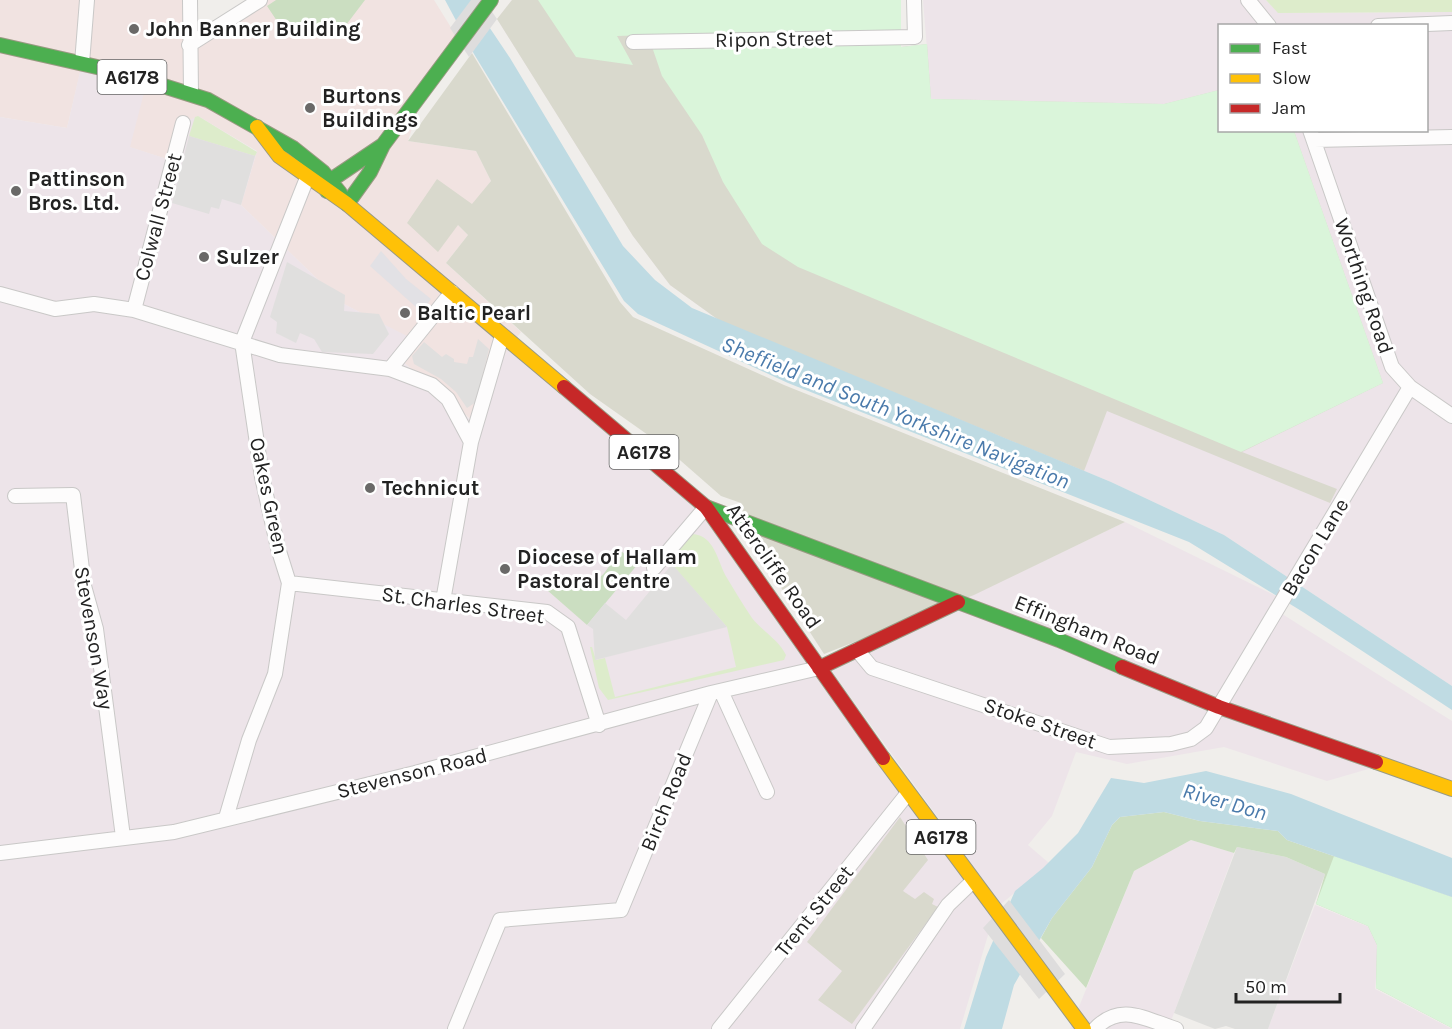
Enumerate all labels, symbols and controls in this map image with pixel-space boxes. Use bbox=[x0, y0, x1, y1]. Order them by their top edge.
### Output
place label: John Banner Building bbox=[146, 17, 361, 41]
marker: John Banner Building bbox=[127, 22, 141, 36]
legend bbox=[1218, 24, 1428, 132]
street label: Ripon Street bbox=[715, 26, 833, 52]
text: Fast bbox=[1272, 37, 1307, 59]
road number: A6178 bbox=[98, 60, 166, 94]
text: Slow bbox=[1272, 67, 1311, 89]
place label: Burtons Buildings bbox=[322, 84, 418, 132]
text: Jam bbox=[1272, 97, 1306, 119]
marker: Burtons Buildings bbox=[303, 101, 317, 115]
street label: Colwall Street bbox=[129, 150, 187, 284]
place label: Pattinson Bros. Ltd. bbox=[28, 167, 125, 215]
marker: Pattinson Bros. Ltd. bbox=[9, 184, 23, 198]
street label: Worthing Road bbox=[1330, 215, 1398, 357]
place label: Sulzer bbox=[216, 245, 279, 269]
marker: Sulzer bbox=[197, 250, 211, 264]
place label: Baltic Pearl bbox=[417, 301, 531, 325]
marker: Baltic Pearl bbox=[398, 306, 412, 320]
water label: Sheffield and South Yorkshire Navigation bbox=[718, 331, 1073, 495]
street label: Oakes Green bbox=[245, 435, 293, 557]
road number: A6178 bbox=[610, 435, 678, 469]
place label: Technicut bbox=[382, 476, 479, 500]
marker: Technicut bbox=[363, 481, 377, 495]
street label: Bacon Lane bbox=[1277, 494, 1353, 600]
street label: Attercliffe Road bbox=[722, 499, 826, 633]
place label: Diocese of Hallam Pastoral Centre bbox=[517, 545, 697, 593]
marker: Diocese of Hallam Pastoral Centre bbox=[498, 562, 512, 576]
street label: Stevenson Way bbox=[70, 565, 118, 712]
street label: St. Charles Street bbox=[380, 582, 546, 628]
street label: Effingham Road bbox=[1011, 590, 1163, 670]
street label: Stoke Street bbox=[981, 693, 1099, 753]
street label: Stevenson Road bbox=[334, 743, 490, 803]
street label: Birch Road bbox=[635, 749, 697, 855]
water label: River Don bbox=[1180, 778, 1270, 826]
road number: A6178 bbox=[906, 820, 976, 854]
street label: Trent Street bbox=[770, 860, 858, 962]
scale bar bbox=[1236, 966, 1340, 1004]
text: 50 m bbox=[1245, 976, 1287, 998]

